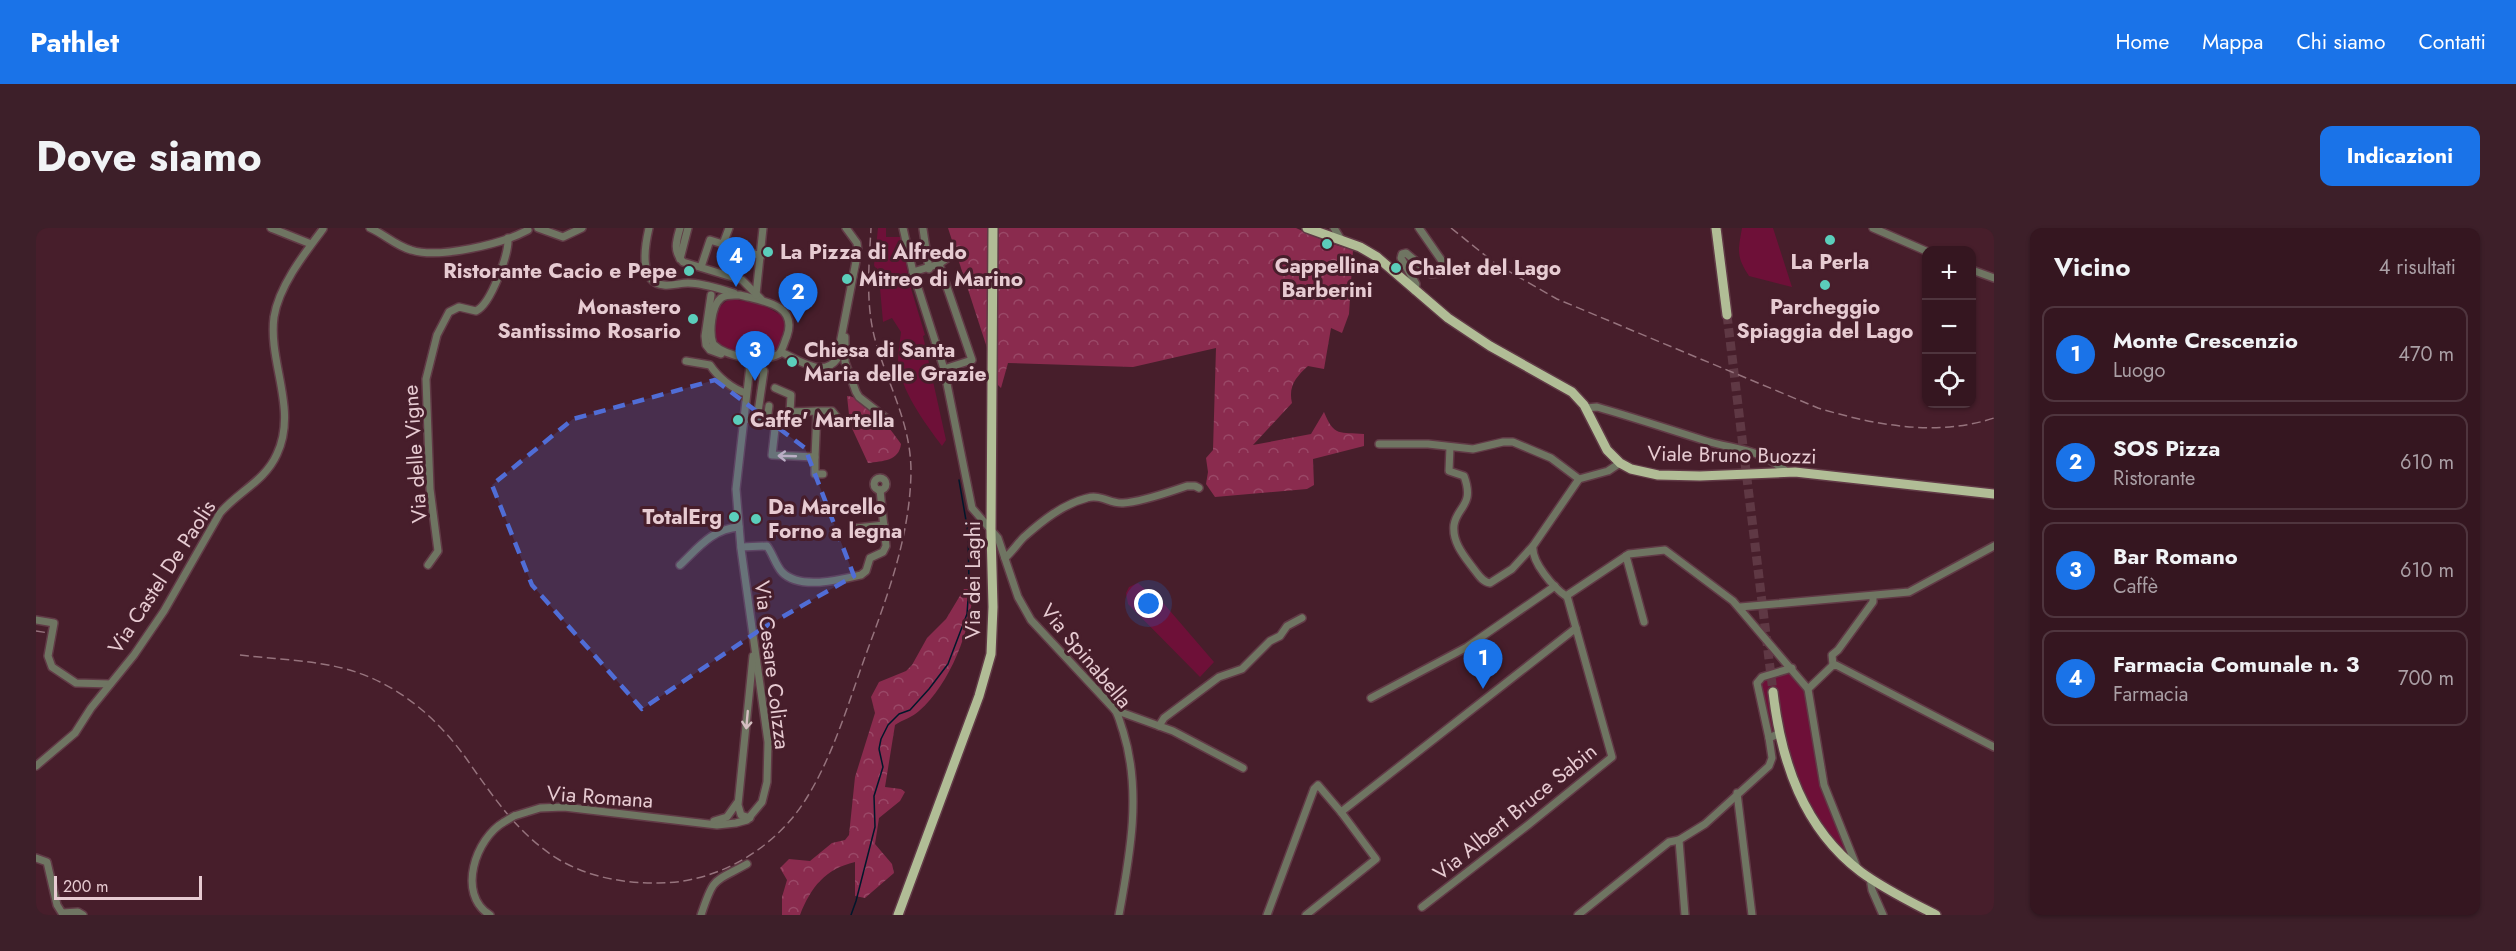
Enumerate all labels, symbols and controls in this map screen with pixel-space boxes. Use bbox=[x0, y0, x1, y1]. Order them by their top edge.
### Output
text: Pathlet bbox=[30, 22, 119, 63]
text: Home bbox=[2116, 27, 2169, 57]
text: Mappa bbox=[2202, 27, 2263, 57]
text: Chi siamo bbox=[2296, 27, 2385, 57]
text: Contatti bbox=[2418, 27, 2486, 57]
text: Dove siamo bbox=[36, 126, 262, 187]
button: Indicazioni bbox=[2320, 126, 2480, 186]
marker: La Perla bbox=[1823, 233, 1837, 247]
place label: La Pizza di Alfredo bbox=[780, 237, 967, 267]
marker: Cappellina Barberini bbox=[1320, 237, 1334, 251]
pin: 4 bbox=[716, 238, 756, 287]
marker: La Pizza di Alfredo bbox=[761, 245, 775, 259]
map controls bbox=[1922, 246, 1976, 408]
button: + bbox=[1922, 246, 1976, 300]
place label: La Perla bbox=[1791, 247, 1869, 277]
text: Vicino bbox=[2054, 248, 2131, 286]
place label: Cappellina Barberini bbox=[1275, 251, 1379, 305]
place label: Chalet del Lago bbox=[1408, 253, 1561, 283]
text: 4 risultati bbox=[2379, 253, 2456, 282]
place label: Ristorante Cacio e Pepe bbox=[443, 256, 677, 286]
marker: Chalet del Lago bbox=[1389, 261, 1403, 275]
marker: Ristorante Cacio e Pepe bbox=[682, 264, 696, 278]
place label: Mitreo di Marino bbox=[859, 264, 1023, 294]
marker: Mitreo di Marino bbox=[840, 272, 854, 286]
pin: 2 bbox=[778, 274, 818, 323]
marker: Parcheggio Spiaggia del Lago bbox=[1818, 278, 1832, 292]
place label: Monastero Santissimo Rosario bbox=[497, 292, 681, 346]
place label: Parcheggio Spiaggia del Lago bbox=[1737, 292, 1913, 346]
button: − bbox=[1922, 300, 1976, 354]
marker: Monastero Santissimo Rosario bbox=[686, 312, 700, 326]
text: Monte Crescenzio bbox=[2113, 324, 2298, 356]
pin: 3 bbox=[736, 332, 774, 381]
place label: Chiesa di Santa Maria delle Grazie bbox=[804, 335, 987, 389]
text: 1 bbox=[2070, 340, 2081, 369]
text: 470 m bbox=[2398, 340, 2454, 369]
button: locate bbox=[1922, 354, 1976, 408]
marker: Chiesa di Santa Maria delle Grazie bbox=[785, 355, 799, 369]
text: Luogo bbox=[2113, 356, 2165, 385]
street label: Via delle Vigne bbox=[395, 384, 435, 524]
place label: Caffe' Martella bbox=[750, 405, 895, 435]
marker: Caffe' Martella bbox=[731, 413, 745, 427]
text: SOS Pizza bbox=[2113, 432, 2220, 464]
street label: Viale Bruno Buozzi bbox=[1647, 439, 1817, 471]
text: 2 bbox=[2069, 448, 2082, 477]
text: 610 m bbox=[2400, 448, 2454, 477]
one-way arrow bbox=[777, 450, 797, 461]
text: Ristorante bbox=[2113, 464, 2195, 493]
place label: Da Marcello Forno a legna bbox=[768, 492, 902, 546]
street label: Via Castel De Paolis bbox=[101, 494, 223, 660]
place label: TotalErg bbox=[642, 502, 722, 532]
marker: TotalErg bbox=[727, 510, 741, 524]
marker: Da Marcello Forno a legna bbox=[749, 512, 763, 526]
street label: Via dei Laghi bbox=[958, 521, 988, 639]
text: Bar Romano bbox=[2113, 540, 2238, 572]
text: 3 bbox=[2069, 556, 2082, 585]
text: 610 m bbox=[2400, 556, 2454, 585]
text: Caffè bbox=[2113, 572, 2158, 601]
street label: Via Cesare Colizza bbox=[747, 579, 797, 751]
your location bbox=[1134, 589, 1163, 618]
street label: Via Spinabella bbox=[1033, 597, 1139, 715]
pin: 1 bbox=[1464, 640, 1502, 689]
text: Farmacia Comunale n. 3 bbox=[2113, 648, 2359, 680]
text: 4 bbox=[2069, 664, 2082, 693]
text: 700 m bbox=[2398, 664, 2454, 693]
text: Farmacia bbox=[2113, 680, 2188, 709]
one-way arrow bbox=[741, 710, 752, 730]
street label: Via Albert Bruce Sabin bbox=[1427, 736, 1603, 888]
street label: Via Romana bbox=[546, 778, 654, 816]
scale bar bbox=[54, 873, 202, 900]
text: 200 m bbox=[63, 875, 109, 898]

